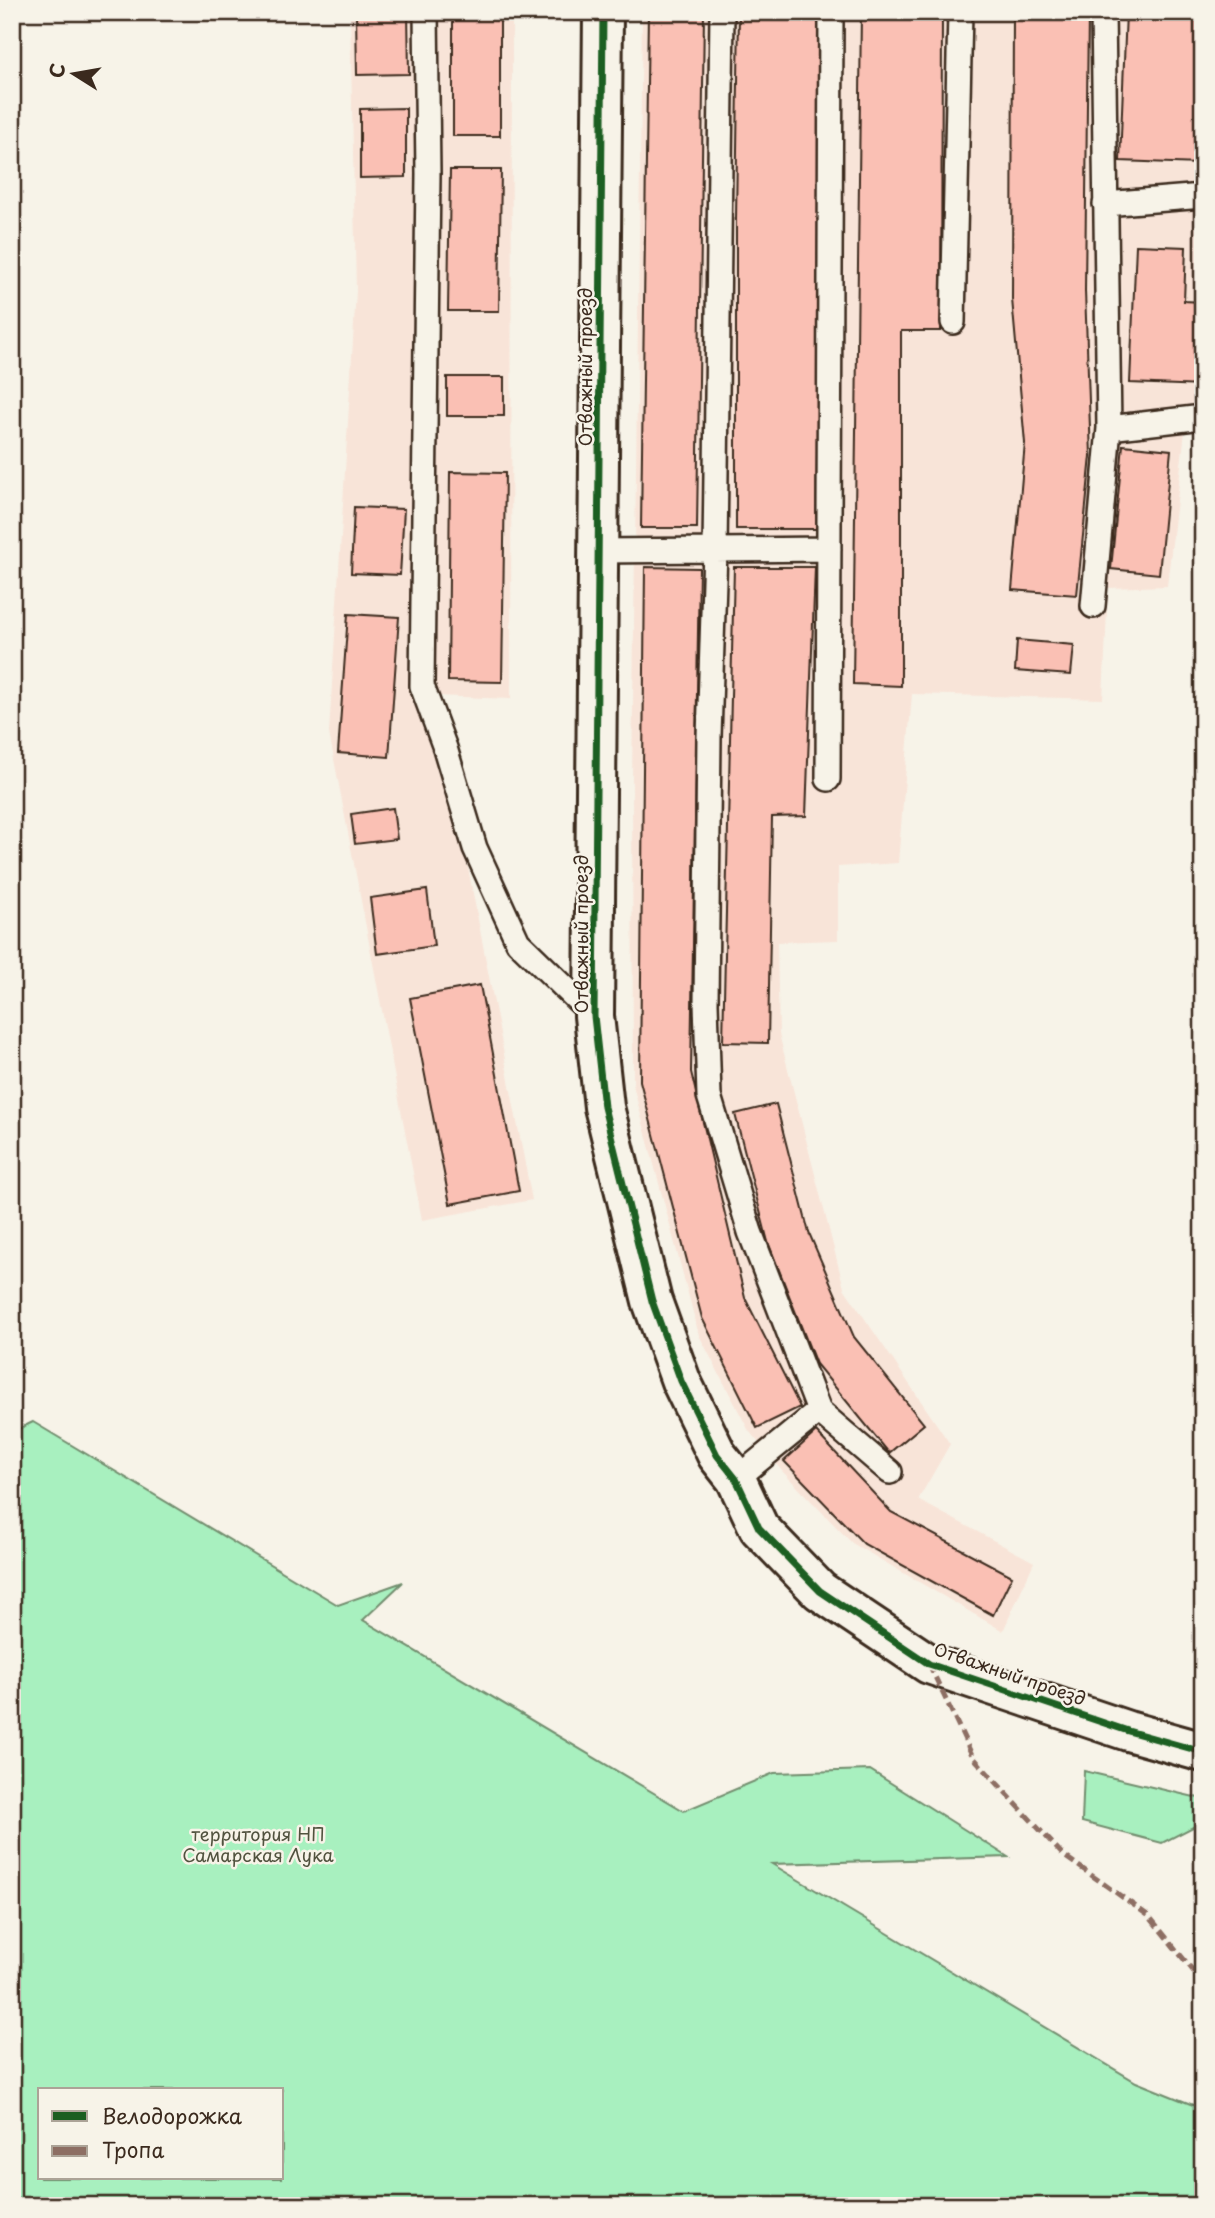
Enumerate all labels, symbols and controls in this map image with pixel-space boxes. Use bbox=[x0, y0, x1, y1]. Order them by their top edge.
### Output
north arrow bbox=[38, 38, 108, 108]
text: С bbox=[41, 61, 71, 80]
street label: Отважный проезд bbox=[571, 287, 598, 447]
street label: Отважный проезд bbox=[567, 854, 594, 1014]
street label: Отважный проезд bbox=[930, 1634, 1090, 1712]
park label: территория НП Самарская Лука bbox=[182, 1820, 335, 1868]
legend bbox=[38, 2088, 284, 2180]
text: Велодорожка bbox=[102, 2099, 243, 2131]
text: Тропа bbox=[102, 2133, 164, 2165]

